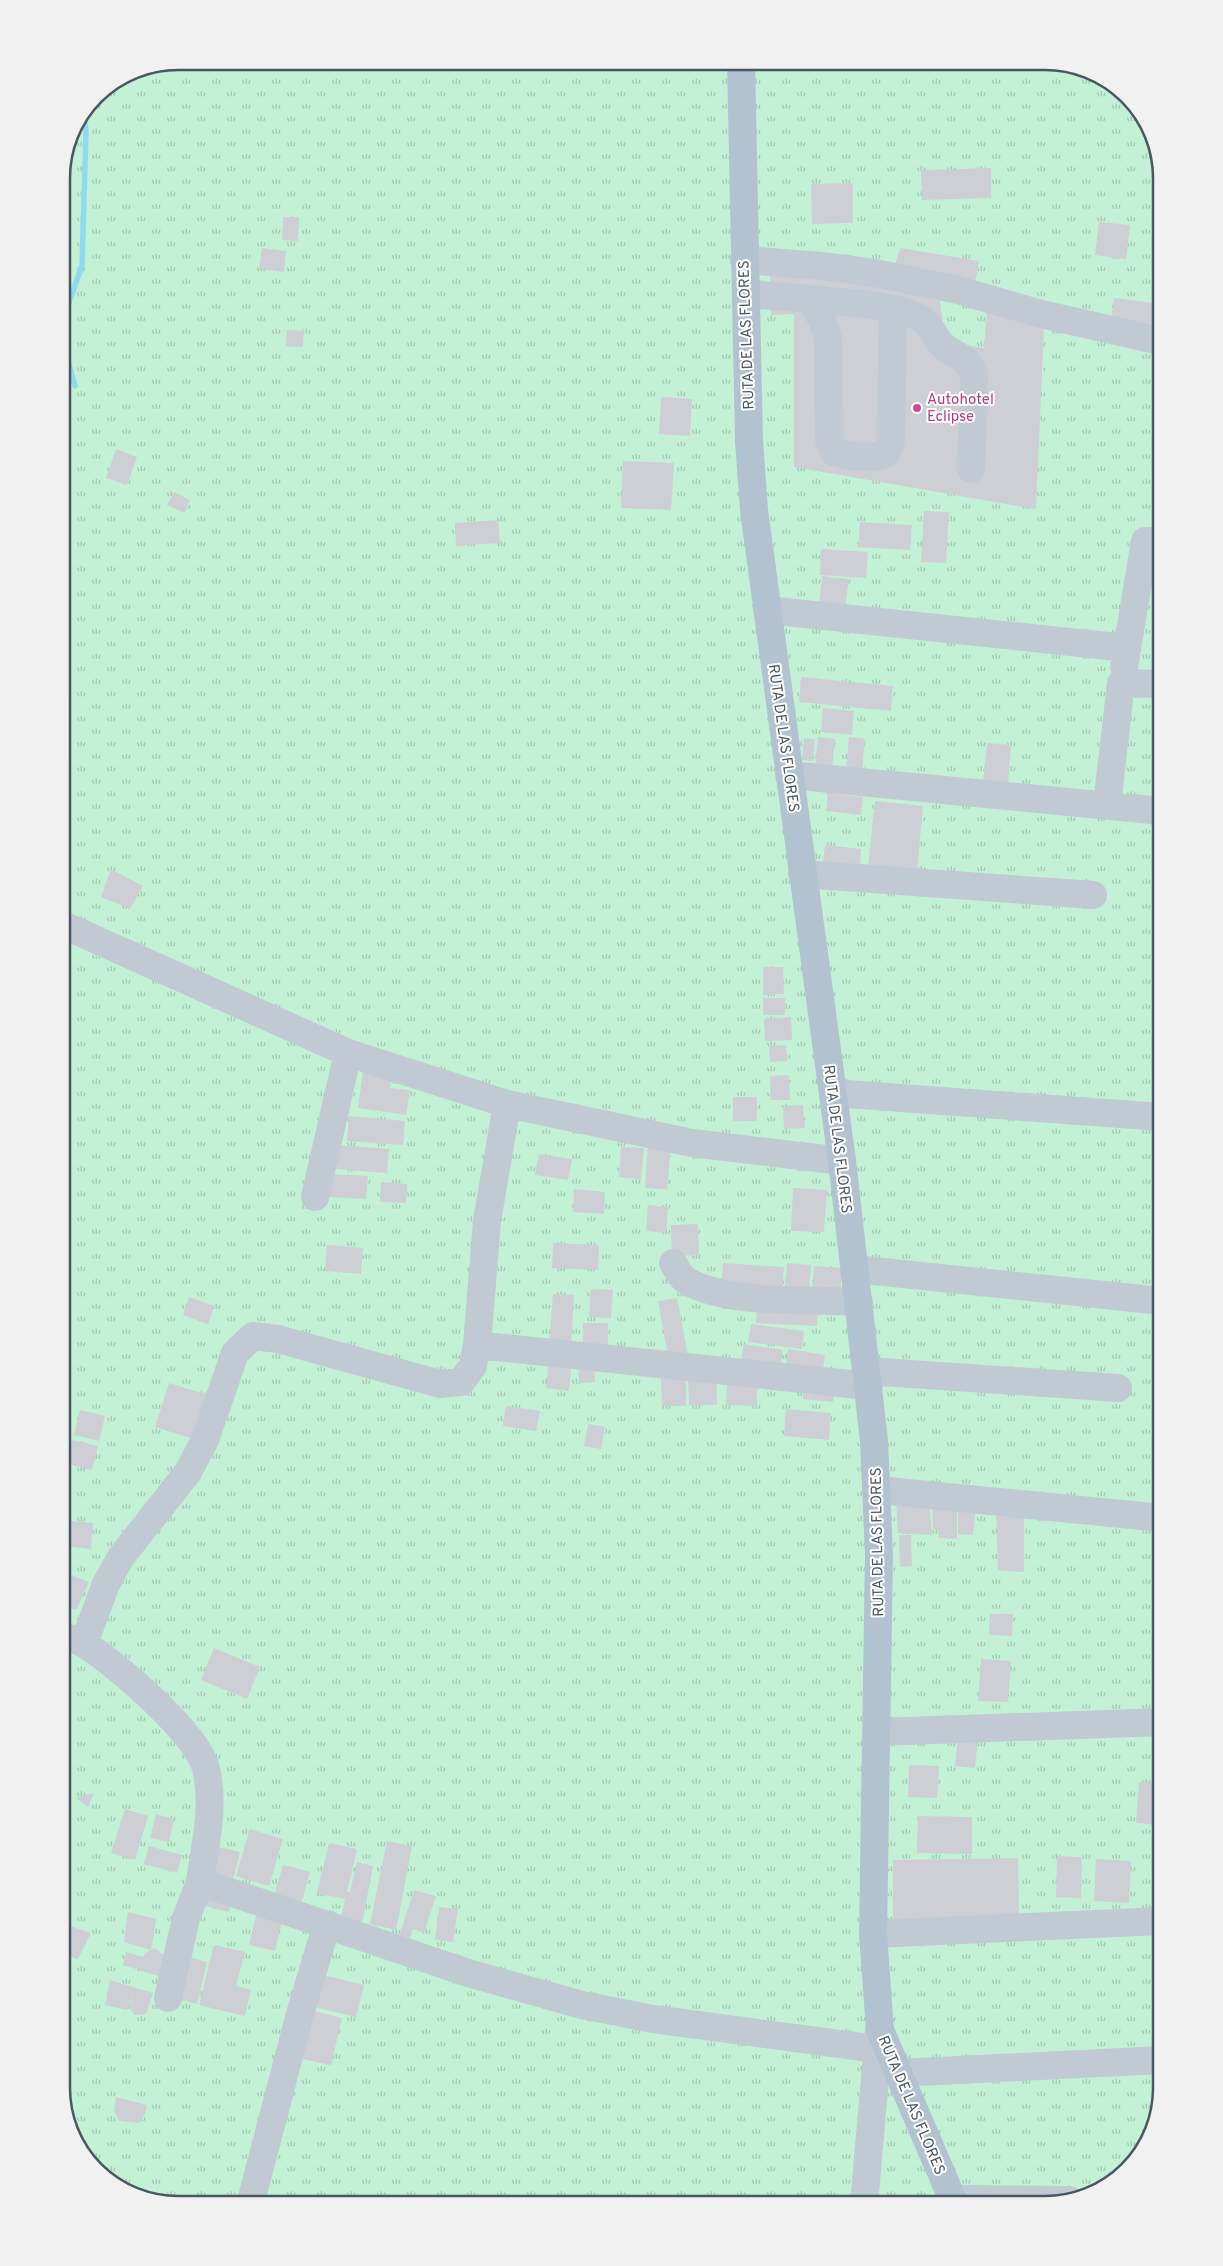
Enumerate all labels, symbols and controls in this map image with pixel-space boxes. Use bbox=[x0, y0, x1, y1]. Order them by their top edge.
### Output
street label: RUTA DE LAS FLORES bbox=[735, 260, 760, 410]
place label: Autohotel Eclipse bbox=[927, 391, 994, 427]
marker: Autohotel Eclipse bbox=[911, 402, 923, 414]
street label: RUTA DE LAS FLORES bbox=[763, 663, 802, 814]
street label: RUTA DE LAS FLORES bbox=[818, 1064, 855, 1215]
street label: RUTA DE LAS FLORES bbox=[868, 1467, 889, 1617]
street label: RUTA DE LAS FLORES bbox=[873, 2033, 949, 2178]

